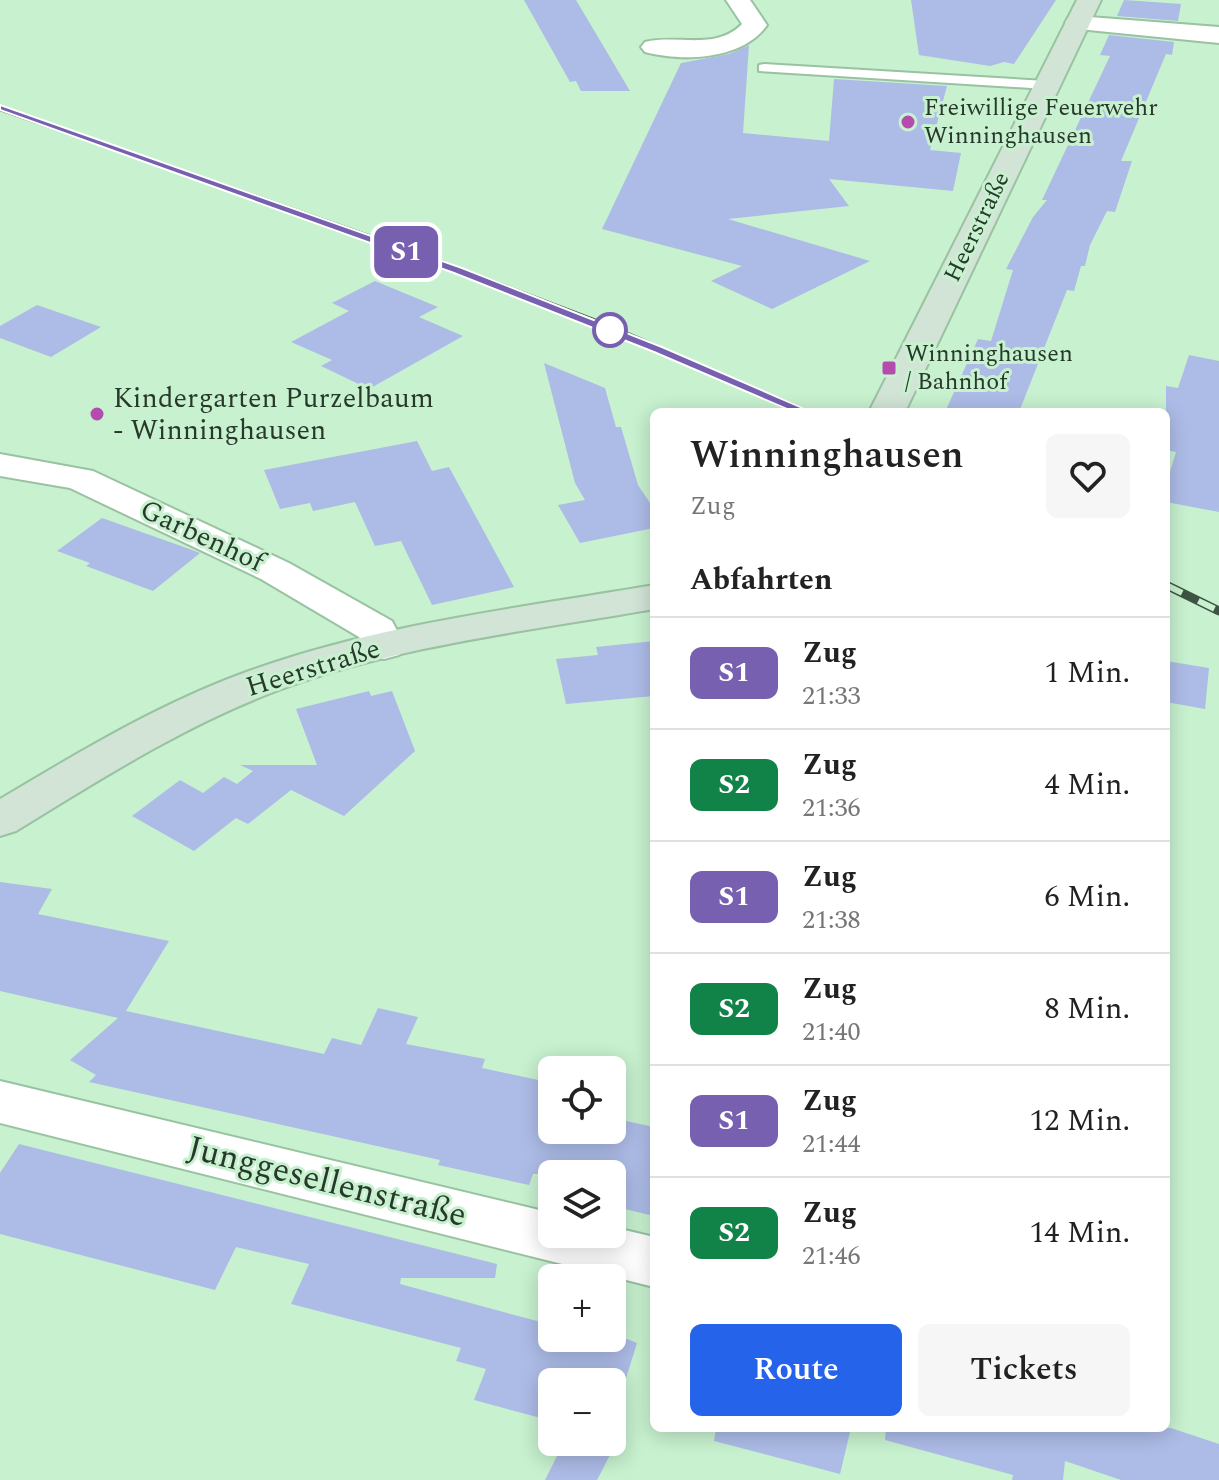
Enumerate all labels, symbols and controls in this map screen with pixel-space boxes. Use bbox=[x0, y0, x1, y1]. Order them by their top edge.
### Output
place label: Freiwillige Feuerwehr Winninghausen bbox=[924, 90, 1158, 154]
marker: Freiwillige Feuerwehr Winninghausen bbox=[899, 113, 917, 131]
street label: Heerstraße bbox=[935, 166, 1019, 288]
line badge: S1 bbox=[370, 226, 442, 278]
text: S1 bbox=[390, 230, 422, 273]
unlabelled marker bbox=[593, 313, 627, 347]
place label: Winninghausen / Bahnhof bbox=[905, 336, 1073, 400]
marker: Winninghausen / Bahnhof bbox=[880, 359, 898, 377]
place label: Kindergarten Purzelbaum - Winninghausen bbox=[113, 377, 434, 452]
marker: Kindergarten Purzelbaum - Winninghausen bbox=[88, 405, 106, 423]
text: Winninghausen bbox=[690, 427, 964, 485]
button: heart bbox=[1046, 434, 1130, 518]
text: Zug bbox=[690, 486, 736, 526]
street label: Garbenhof bbox=[133, 488, 274, 585]
text: Abfahrten bbox=[690, 557, 833, 603]
street label: Heerstraße bbox=[241, 627, 385, 709]
text: Zug bbox=[802, 630, 857, 676]
text: 1 Min. bbox=[1044, 650, 1130, 696]
text: S1 bbox=[718, 651, 750, 694]
text: 21:33 bbox=[802, 676, 861, 716]
text: Zug bbox=[802, 742, 857, 788]
text: 4 Min. bbox=[1044, 762, 1130, 808]
text: S2 bbox=[718, 763, 750, 806]
text: 21:36 bbox=[802, 788, 861, 828]
text: Zug bbox=[802, 854, 857, 900]
text: 6 Min. bbox=[1044, 874, 1130, 920]
text: S1 bbox=[718, 875, 750, 918]
text: 21:38 bbox=[802, 900, 861, 940]
text: Zug bbox=[802, 966, 857, 1012]
text: 8 Min. bbox=[1044, 986, 1130, 1032]
text: S2 bbox=[718, 987, 750, 1030]
text: 21:40 bbox=[802, 1012, 861, 1052]
map controls bbox=[538, 1056, 626, 1456]
button: locate bbox=[538, 1056, 626, 1144]
text: Zug bbox=[802, 1078, 857, 1124]
text: 12 Min. bbox=[1029, 1098, 1130, 1144]
text: S1 bbox=[718, 1099, 750, 1142]
street label: Junggesellenstraße bbox=[182, 1122, 472, 1242]
text: 21:44 bbox=[802, 1124, 861, 1164]
button: layers bbox=[538, 1160, 626, 1248]
text: Zug bbox=[802, 1190, 857, 1236]
text: 14 Min. bbox=[1029, 1210, 1130, 1256]
text: S2 bbox=[718, 1211, 750, 1254]
text: 21:46 bbox=[802, 1236, 861, 1276]
button: + bbox=[538, 1264, 626, 1352]
button: Route bbox=[690, 1324, 902, 1416]
button: Tickets bbox=[918, 1324, 1130, 1416]
button: − bbox=[538, 1368, 626, 1456]

